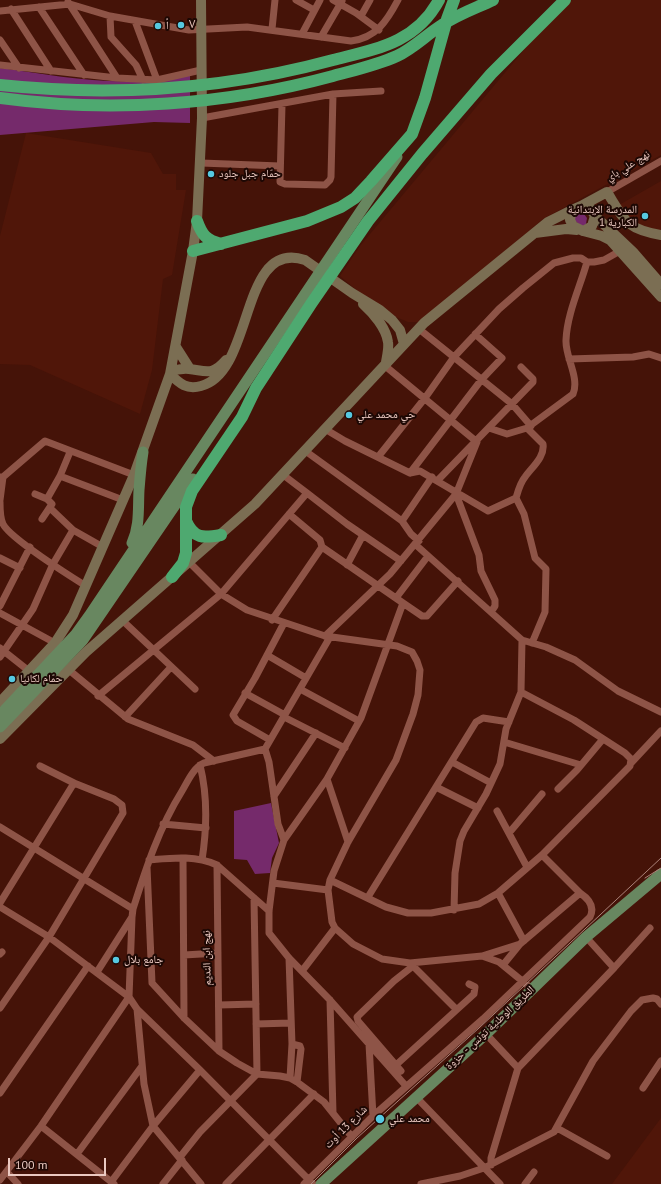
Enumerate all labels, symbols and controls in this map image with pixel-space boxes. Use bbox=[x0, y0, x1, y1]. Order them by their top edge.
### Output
place label: V bbox=[189, 18, 195, 32]
place label: أ bbox=[166, 19, 169, 33]
marker: V bbox=[176, 20, 186, 30]
marker: أ bbox=[153, 21, 163, 31]
street label: نهج علي باي bbox=[604, 148, 652, 184]
place label: حمّام جبل جلود bbox=[219, 167, 281, 181]
marker: حمّام جبل جلود bbox=[206, 169, 216, 179]
place label: المدرسة الإبتدائية الكبارية 1 bbox=[568, 203, 637, 229]
marker: المدرسة الإبتدائية الكبارية 1 bbox=[640, 211, 650, 221]
place label: حي محمد علي bbox=[357, 408, 415, 422]
marker: حي محمد علي bbox=[344, 410, 354, 420]
place label: حمّام لكانيا bbox=[20, 672, 63, 686]
marker: حمّام لكانيا bbox=[7, 674, 17, 684]
street label: نهج ابن النديم bbox=[200, 930, 214, 986]
place label: جامع بلال bbox=[124, 953, 163, 967]
marker: جامع بلال bbox=[111, 955, 121, 965]
street label: الطريق الوطنية تونس - حزوة bbox=[443, 983, 537, 1073]
street label: شارع 13 أوت bbox=[322, 1103, 370, 1151]
place label: محمد علي bbox=[389, 1112, 430, 1126]
marker: محمد علي bbox=[374, 1113, 386, 1125]
scale bar bbox=[10, 1150, 108, 1176]
text: 100 m bbox=[15, 1157, 48, 1172]

